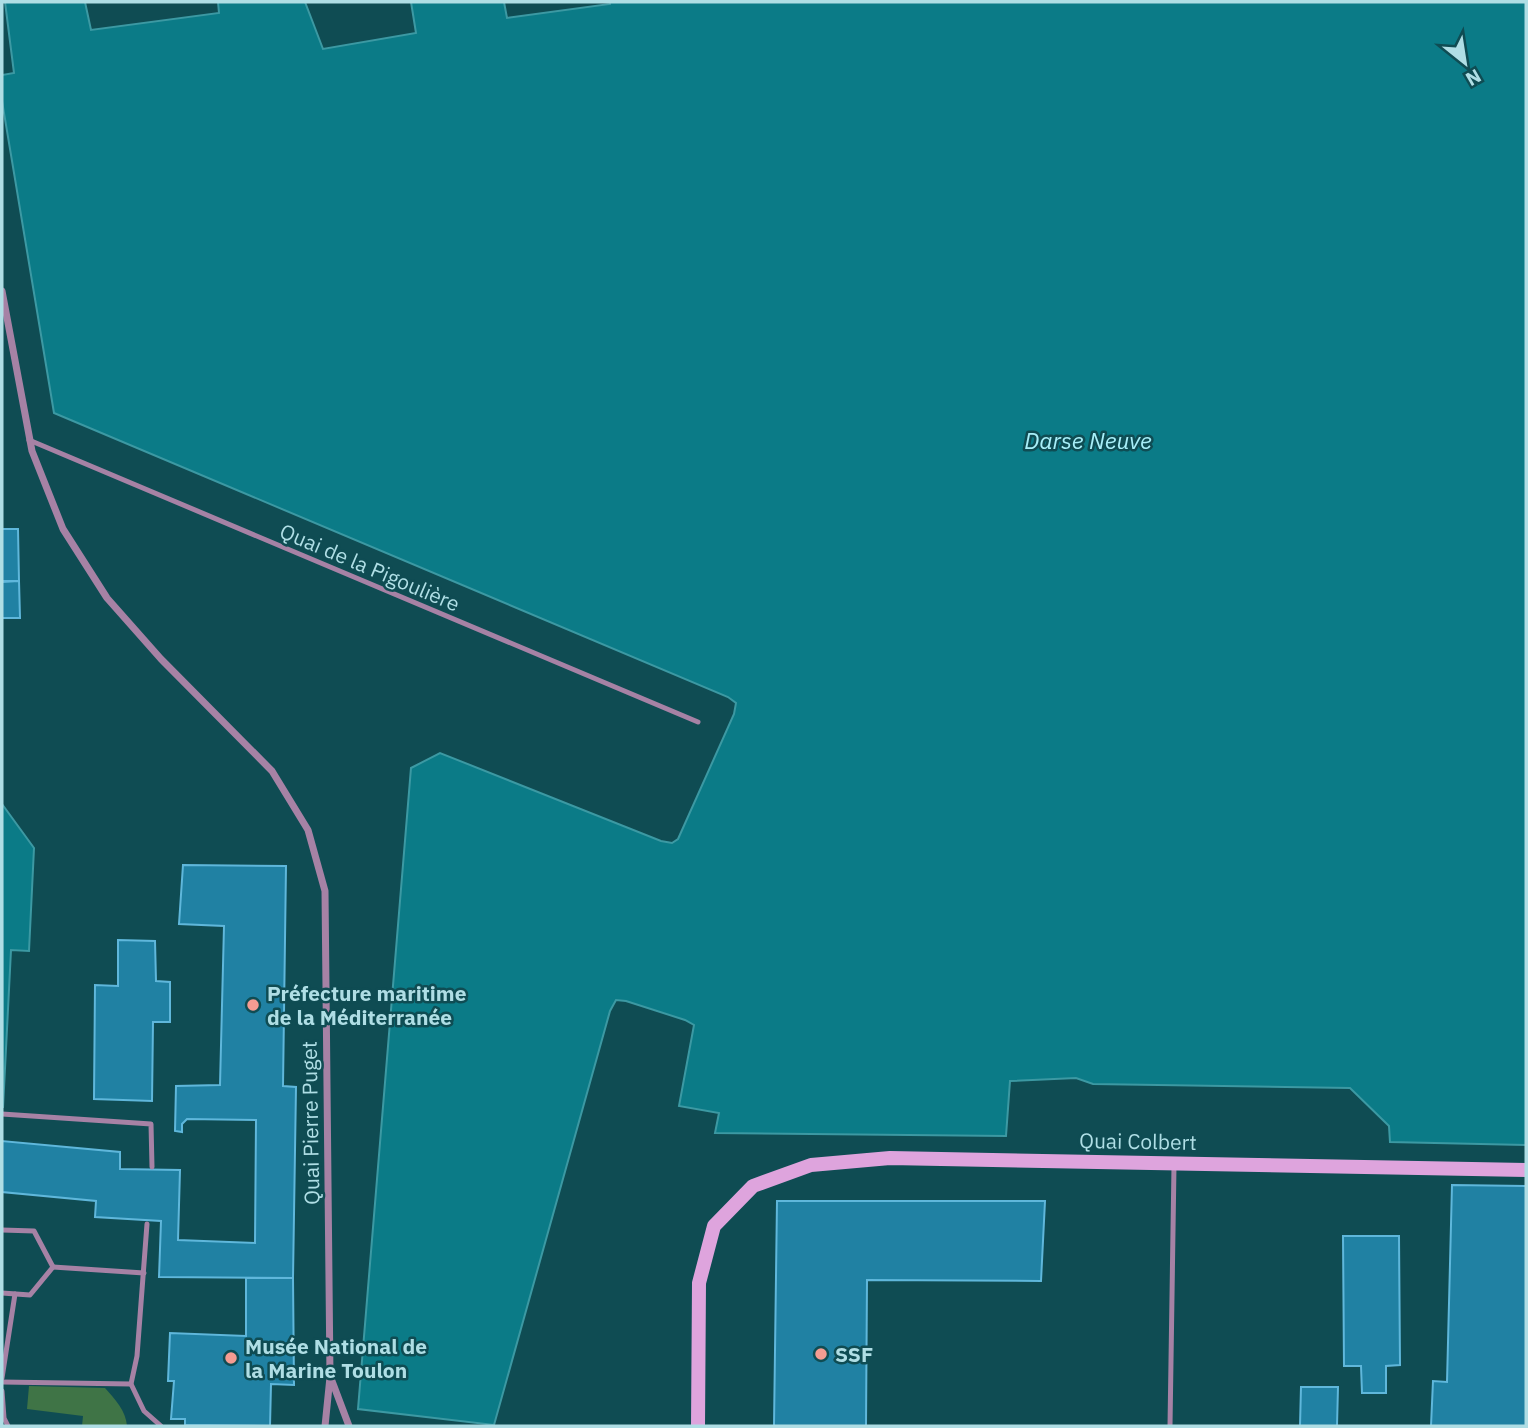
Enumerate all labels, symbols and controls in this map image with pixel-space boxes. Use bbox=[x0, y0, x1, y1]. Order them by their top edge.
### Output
north arrow bbox=[1430, 28, 1500, 98]
text: N bbox=[1462, 64, 1485, 92]
water label: Darse Neuve bbox=[1024, 425, 1152, 455]
street label: Quai de la Pigoulière bbox=[276, 516, 464, 618]
place label: Préfecture maritime de la Méditerranée bbox=[267, 979, 467, 1031]
marker: Préfecture maritime de la Méditerranée bbox=[245, 997, 261, 1013]
street label: Quai Pierre Puget bbox=[295, 1041, 325, 1205]
street label: Quai Colbert bbox=[1079, 1126, 1197, 1156]
place label: Musée National de la Marine Toulon bbox=[245, 1332, 427, 1384]
place label: SSF bbox=[835, 1340, 873, 1368]
marker: SSF bbox=[813, 1346, 829, 1362]
marker: Musée National de la Marine Toulon bbox=[223, 1350, 239, 1366]

